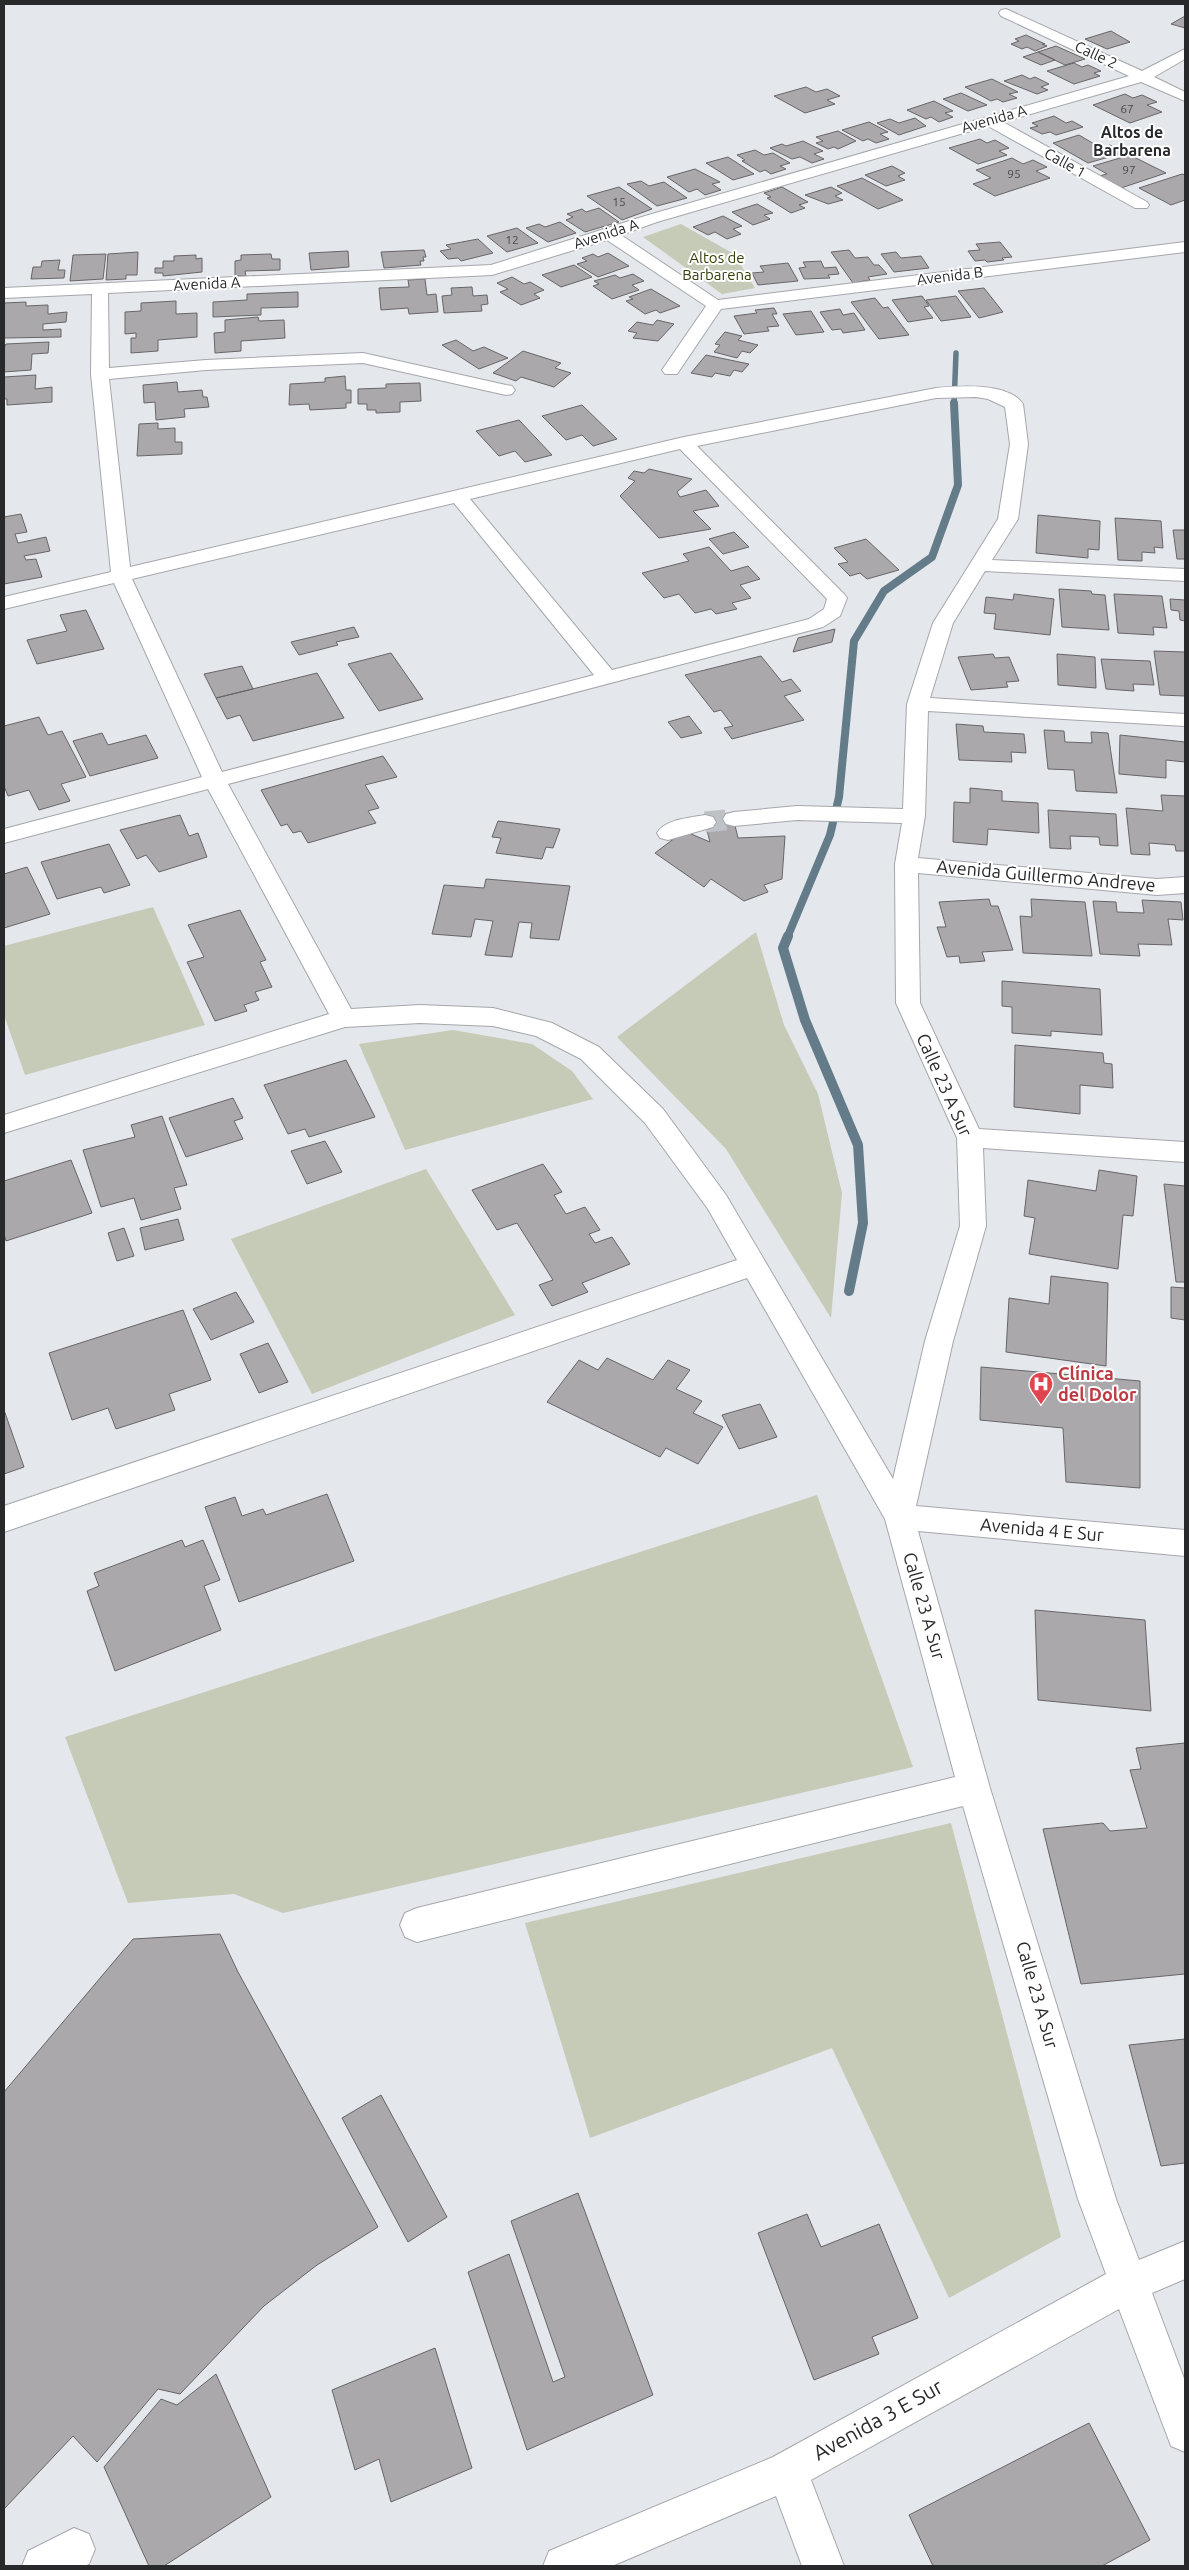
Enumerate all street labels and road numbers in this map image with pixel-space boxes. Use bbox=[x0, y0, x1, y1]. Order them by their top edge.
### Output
street label: Calle 2 bbox=[1072, 37, 1120, 72]
street label: Avenida A bbox=[959, 101, 1029, 136]
street label: Calle 1 bbox=[1041, 144, 1089, 181]
street label: Avenida A bbox=[571, 215, 641, 252]
street label: Avenida B bbox=[916, 263, 984, 288]
street label: Avenida A bbox=[173, 273, 241, 294]
street label: Avenida Guillermo Andreve bbox=[936, 855, 1156, 895]
street label: Calle 23 A Sur bbox=[913, 1030, 977, 1139]
street label: Avenida 4 E Sur bbox=[980, 1514, 1105, 1544]
street label: Calle 23 A Sur bbox=[900, 1550, 950, 1662]
street label: Calle 23 A Sur bbox=[1013, 1939, 1063, 2051]
street label: Avenida 3 E Sur bbox=[809, 2374, 946, 2465]

